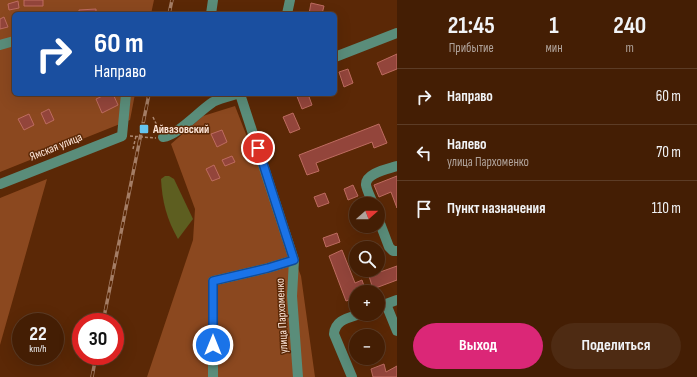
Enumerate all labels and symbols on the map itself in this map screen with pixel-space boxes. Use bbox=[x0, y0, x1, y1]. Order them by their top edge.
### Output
place label: Айвазовский bbox=[152, 122, 209, 137]
marker: Айвазовский bbox=[138, 123, 150, 135]
street label: Ямская улица bbox=[27, 129, 85, 164]
pin bbox=[241, 131, 275, 165]
north arrow bbox=[349, 197, 385, 233]
street label: улица Пархоменко bbox=[273, 278, 291, 354]
speed limit sign: 30 bbox=[72, 313, 124, 365]
position arrow bbox=[192, 324, 234, 366]

